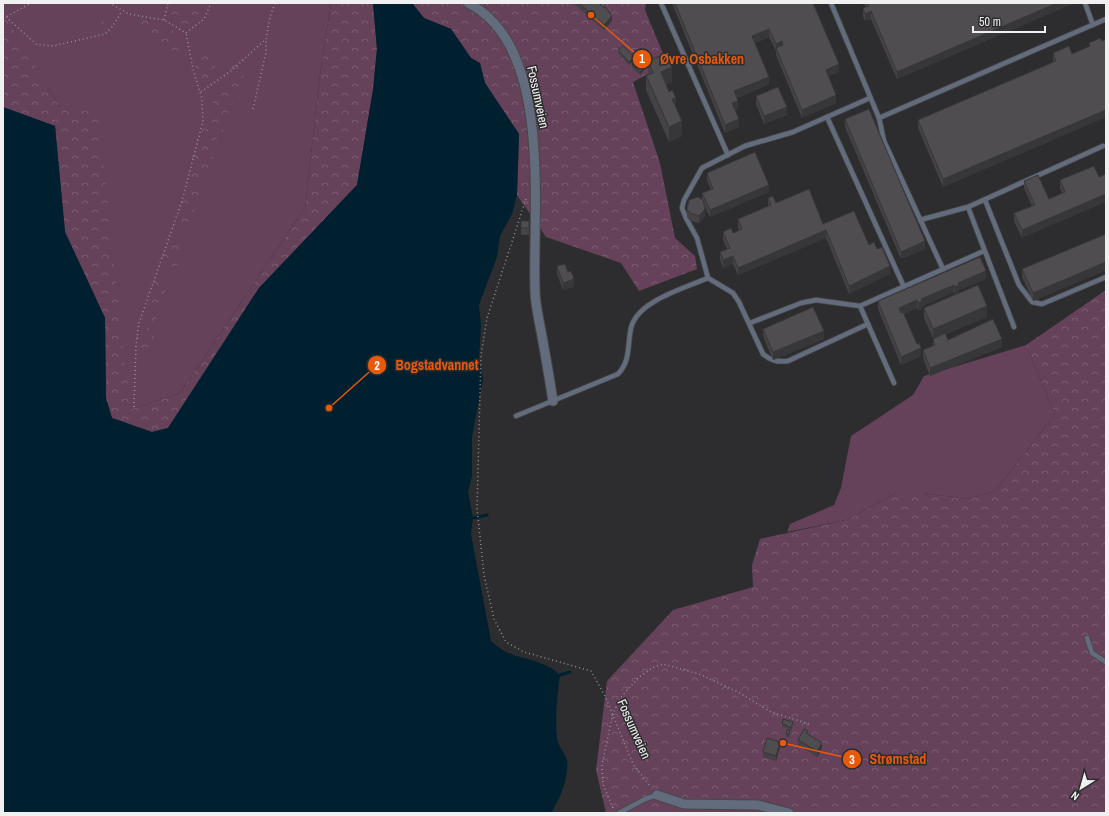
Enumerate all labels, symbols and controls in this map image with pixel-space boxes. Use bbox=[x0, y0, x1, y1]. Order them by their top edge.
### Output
scale bar bbox=[973, 8, 1045, 34]
text: 50 m bbox=[979, 14, 1001, 30]
callout: Øvre Osbakken bbox=[632, 46, 752, 72]
text: Øvre Osbakken bbox=[660, 50, 744, 68]
text: 1 bbox=[639, 51, 645, 67]
street label: Fossumveien bbox=[523, 64, 553, 130]
callout: Bogstadvannet bbox=[367, 352, 486, 378]
text: Bogstadvannet bbox=[396, 356, 479, 374]
text: 2 bbox=[374, 358, 380, 374]
street label: Fossumveien bbox=[613, 697, 655, 762]
callout: Strømstad bbox=[842, 746, 935, 772]
text: Strømstad bbox=[870, 750, 926, 768]
text: 3 bbox=[849, 752, 855, 768]
north arrow bbox=[1061, 768, 1101, 808]
text: N bbox=[1068, 788, 1082, 804]

